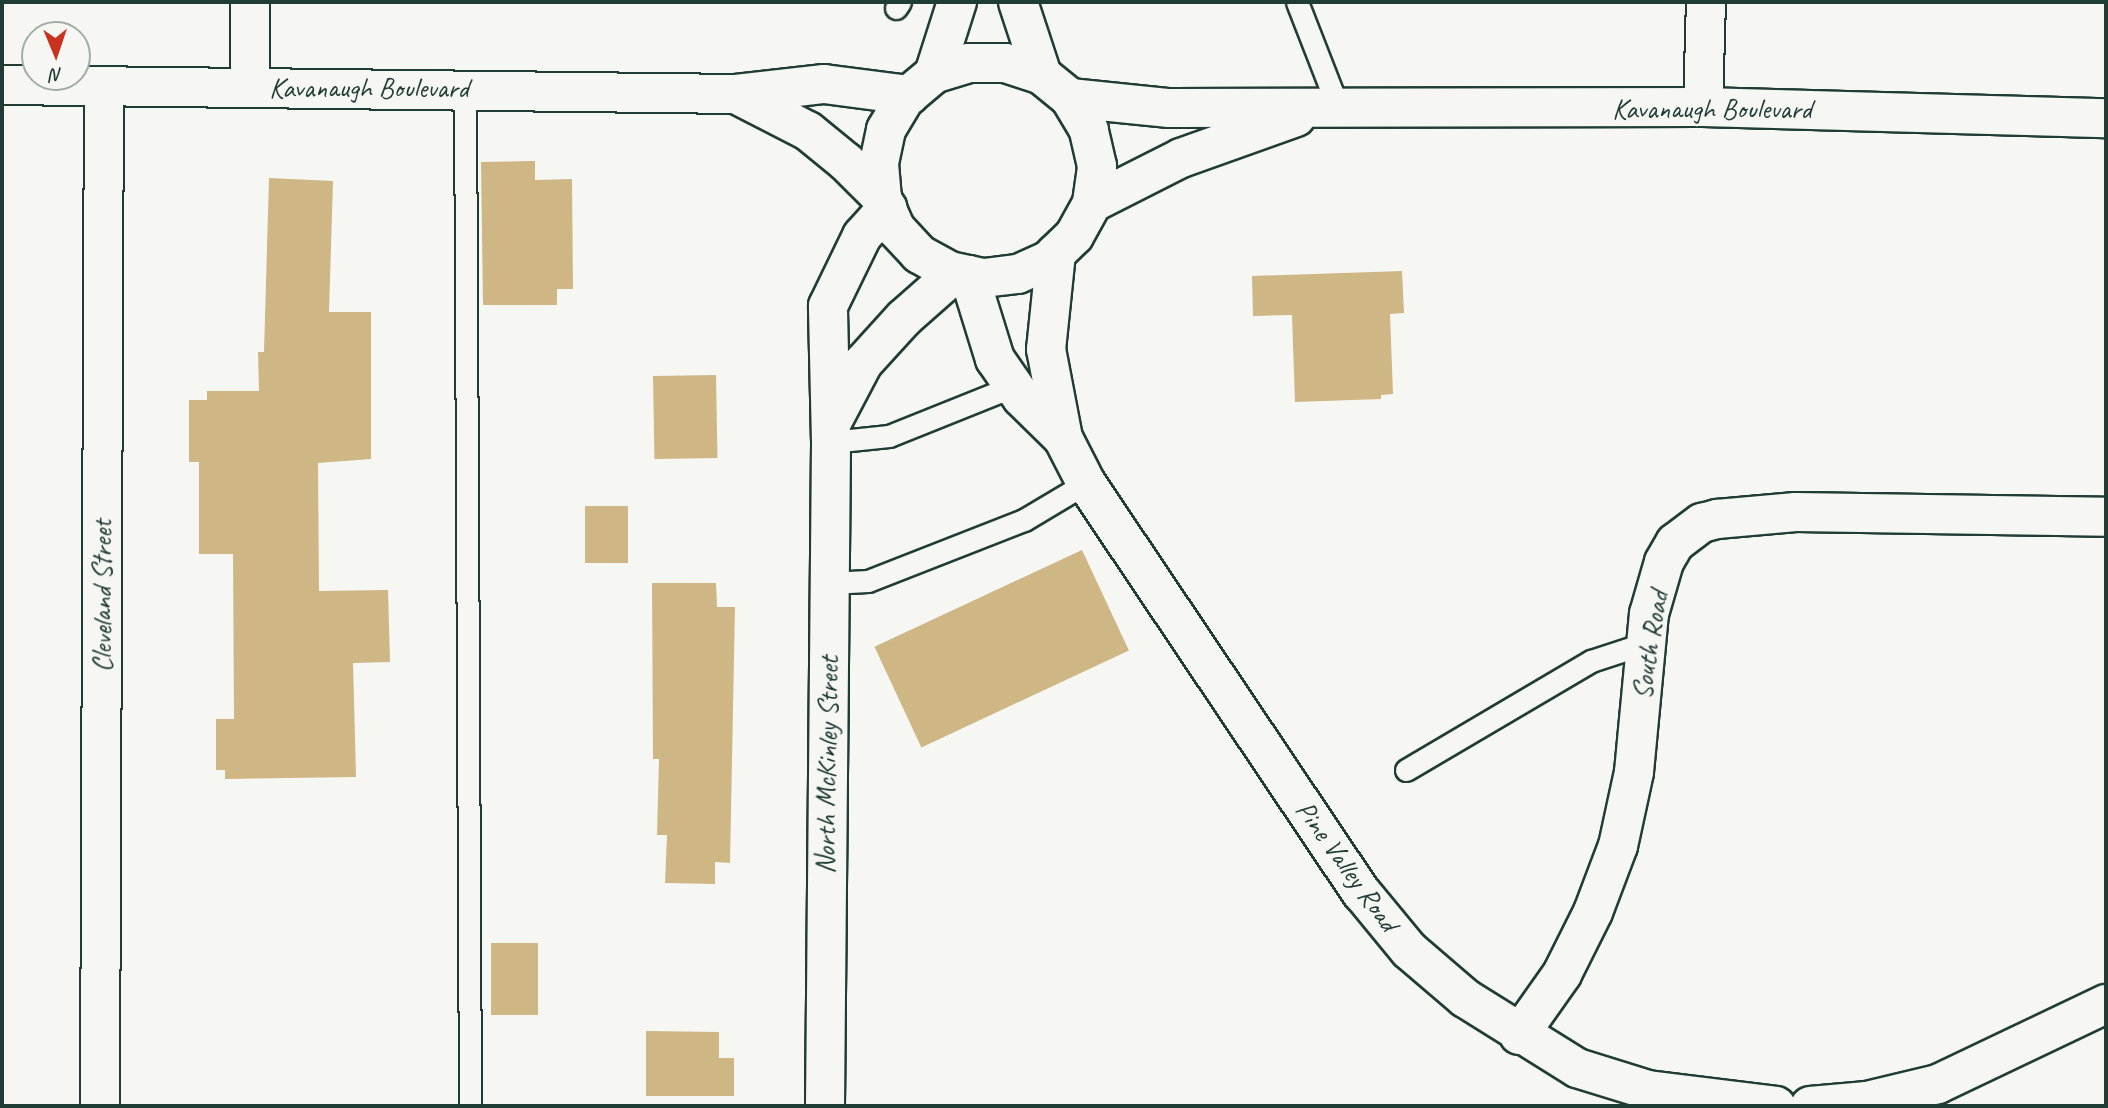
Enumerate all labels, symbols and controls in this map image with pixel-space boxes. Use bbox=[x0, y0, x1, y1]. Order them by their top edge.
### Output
north arrow bbox=[21, 21, 91, 91]
text: N bbox=[50, 63, 63, 87]
street label: Kavanaugh Boulevard bbox=[269, 71, 469, 105]
street label: Kavanaugh Boulevard bbox=[1612, 92, 1812, 126]
street label: Cleveland Street bbox=[85, 519, 119, 673]
street label: South Road bbox=[1625, 588, 1675, 702]
street label: North McKinley Street bbox=[808, 656, 846, 874]
street label: Pine Valley Road bbox=[1288, 794, 1406, 938]

